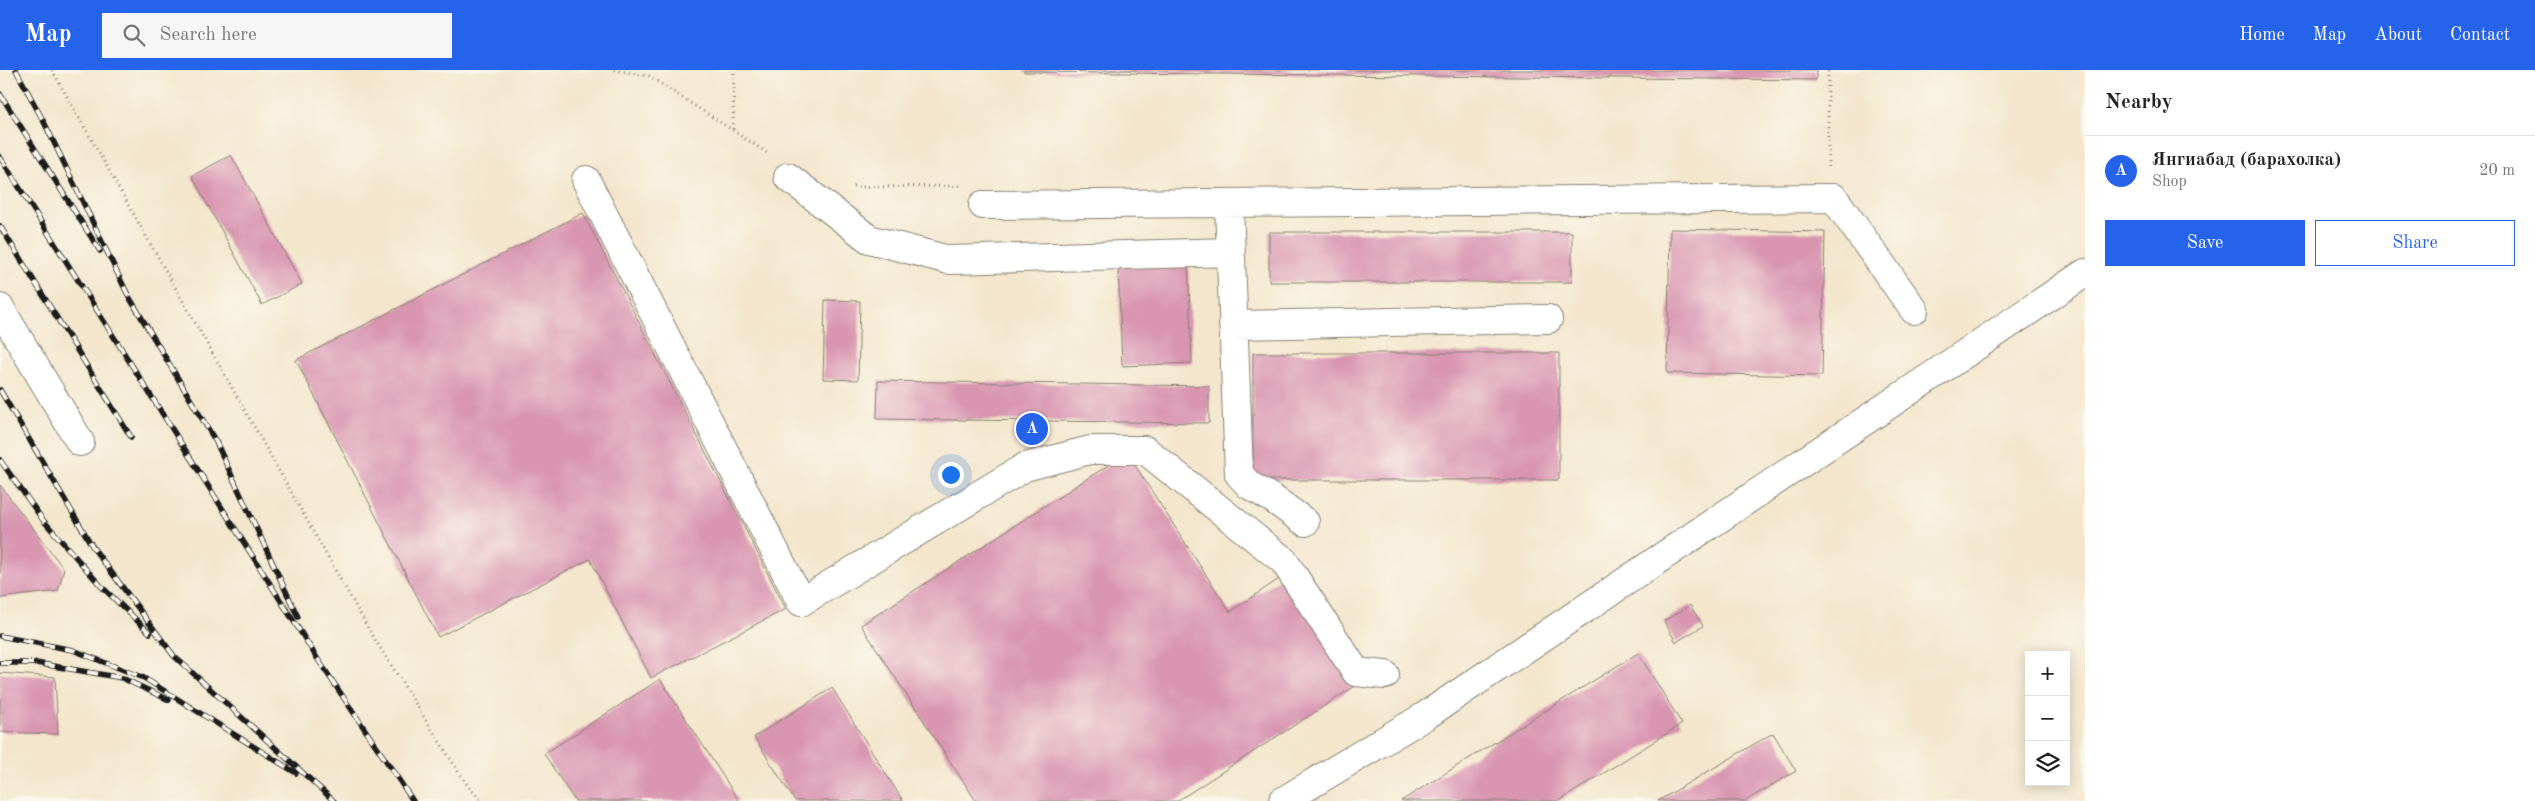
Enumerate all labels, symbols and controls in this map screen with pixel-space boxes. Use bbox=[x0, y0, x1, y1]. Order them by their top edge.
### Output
search box bbox=[102, 13, 452, 58]
icon: search bbox=[120, 21, 148, 49]
text: Map bbox=[25, 23, 72, 47]
text: Search here bbox=[160, 26, 257, 45]
text: Home bbox=[2239, 26, 2285, 44]
text: Map bbox=[2313, 26, 2346, 44]
text: About bbox=[2374, 26, 2422, 44]
text: Contact bbox=[2450, 26, 2510, 44]
text: Nearby bbox=[2105, 92, 2173, 113]
text: Янгиабад (барахолка) bbox=[2152, 151, 2341, 170]
text: A bbox=[2115, 163, 2127, 179]
text: 20 m bbox=[2479, 163, 2515, 179]
text: Shop bbox=[2152, 174, 2187, 190]
button: Save bbox=[2105, 220, 2305, 266]
button: Share bbox=[2315, 220, 2515, 266]
pin: A bbox=[1016, 410, 1048, 448]
your location bbox=[938, 462, 964, 488]
map controls bbox=[2025, 651, 2070, 786]
button: + bbox=[2025, 651, 2070, 696]
button: − bbox=[2025, 696, 2070, 741]
button: layers bbox=[2025, 741, 2070, 786]

